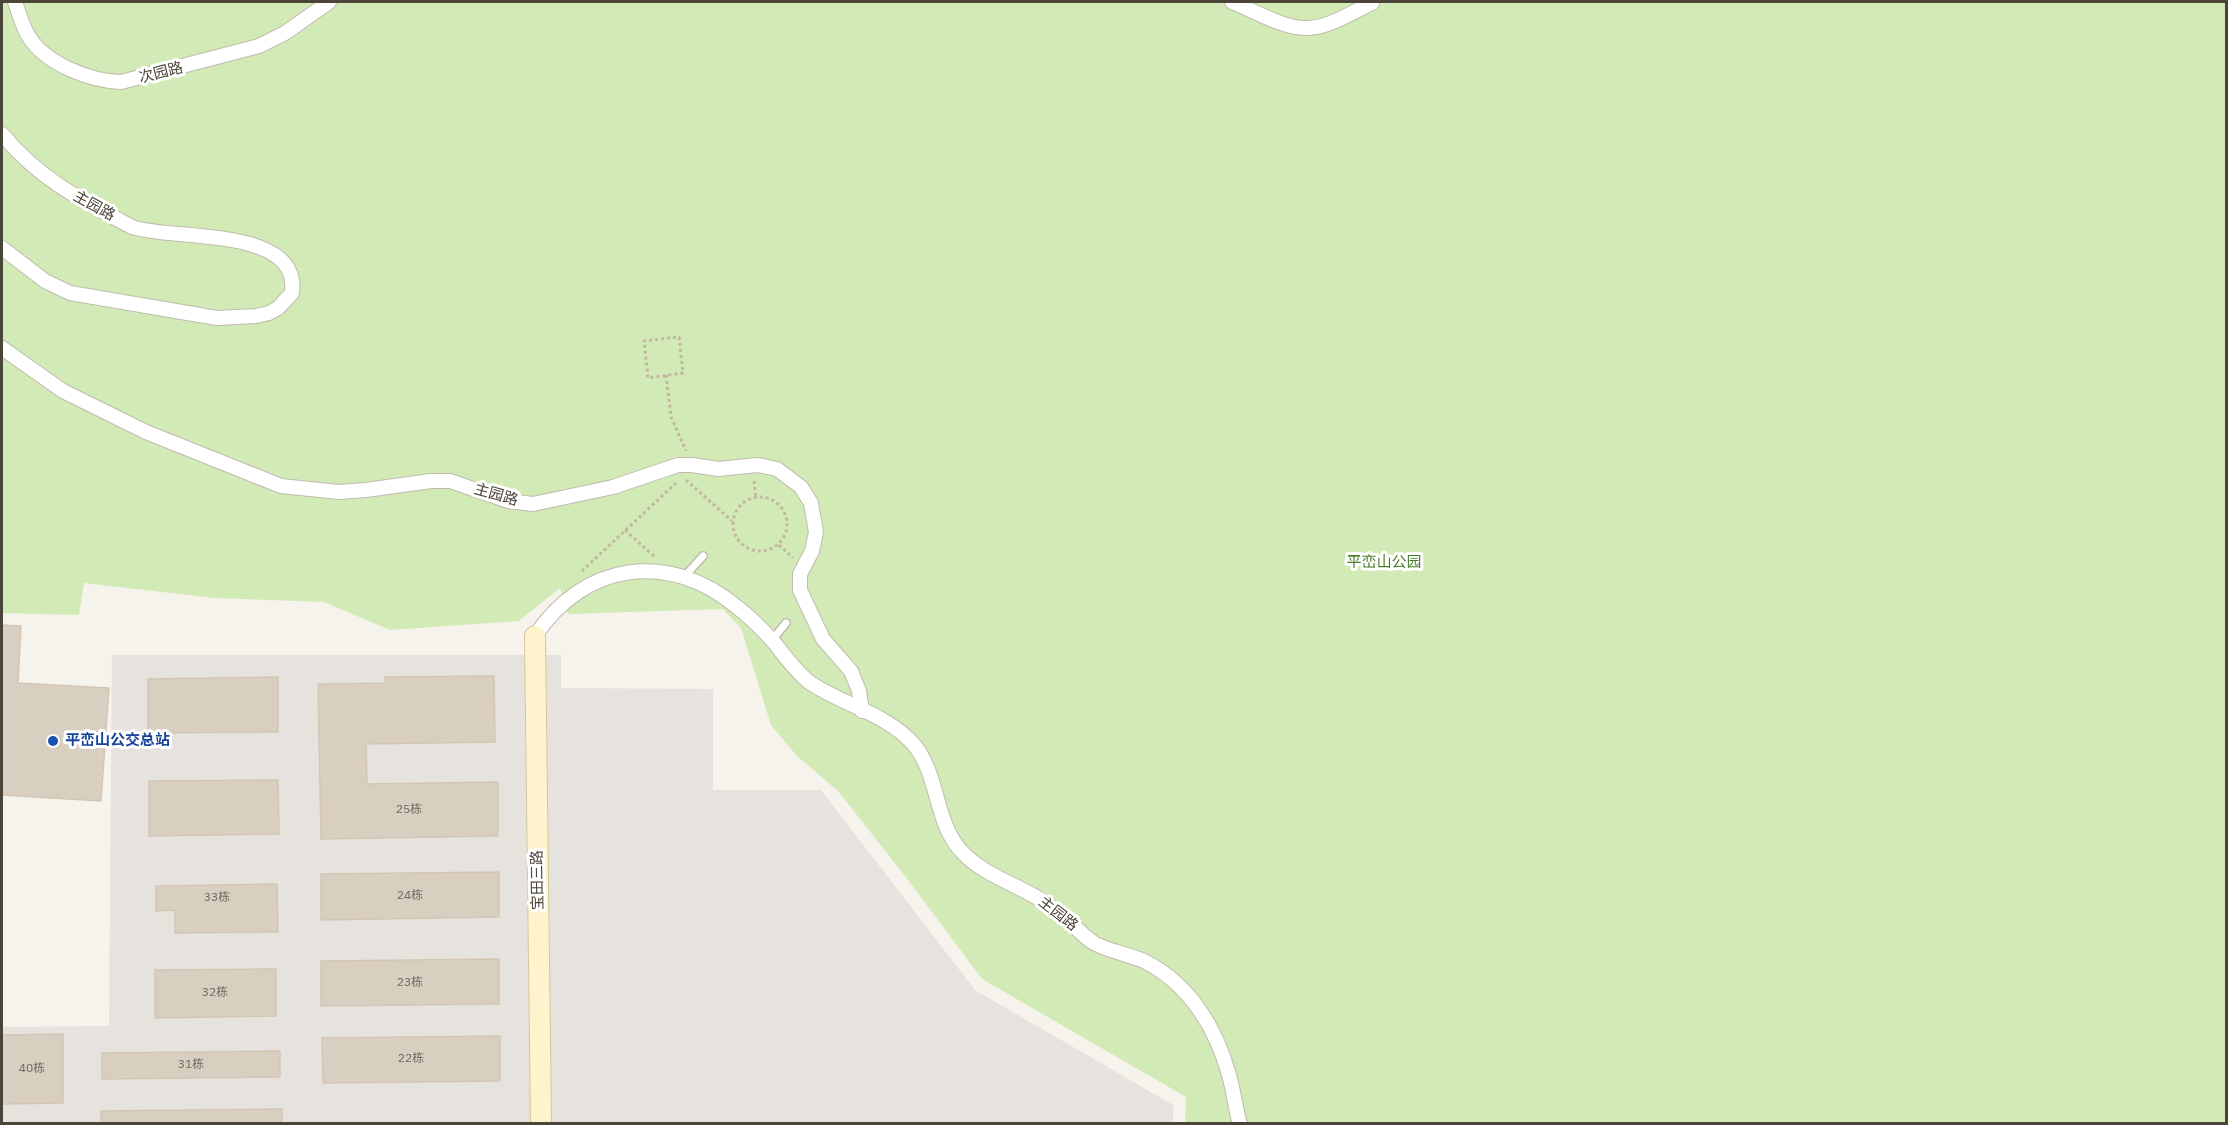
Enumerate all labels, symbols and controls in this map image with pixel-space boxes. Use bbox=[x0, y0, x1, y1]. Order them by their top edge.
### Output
street label: 次园路 bbox=[137, 59, 185, 87]
street label: 主园路 bbox=[70, 187, 118, 225]
street label: 主园路 bbox=[472, 480, 520, 510]
park label: 平峦山公园 bbox=[1347, 554, 1421, 572]
place label: 平峦山公交总站 bbox=[65, 732, 170, 750]
marker: 平峦山公交总站 bbox=[46, 734, 60, 748]
house number: 25栋 bbox=[396, 803, 422, 817]
street label: 宝田三路 bbox=[528, 850, 548, 910]
house number: 24栋 bbox=[397, 889, 423, 903]
house number: 33栋 bbox=[204, 891, 230, 905]
street label: 主园路 bbox=[1035, 893, 1081, 935]
house number: 23栋 bbox=[397, 976, 423, 990]
house number: 32栋 bbox=[202, 986, 228, 1000]
house number: 22栋 bbox=[398, 1052, 424, 1066]
house number: 31栋 bbox=[178, 1058, 204, 1072]
house number: 40栋 bbox=[19, 1062, 45, 1076]

